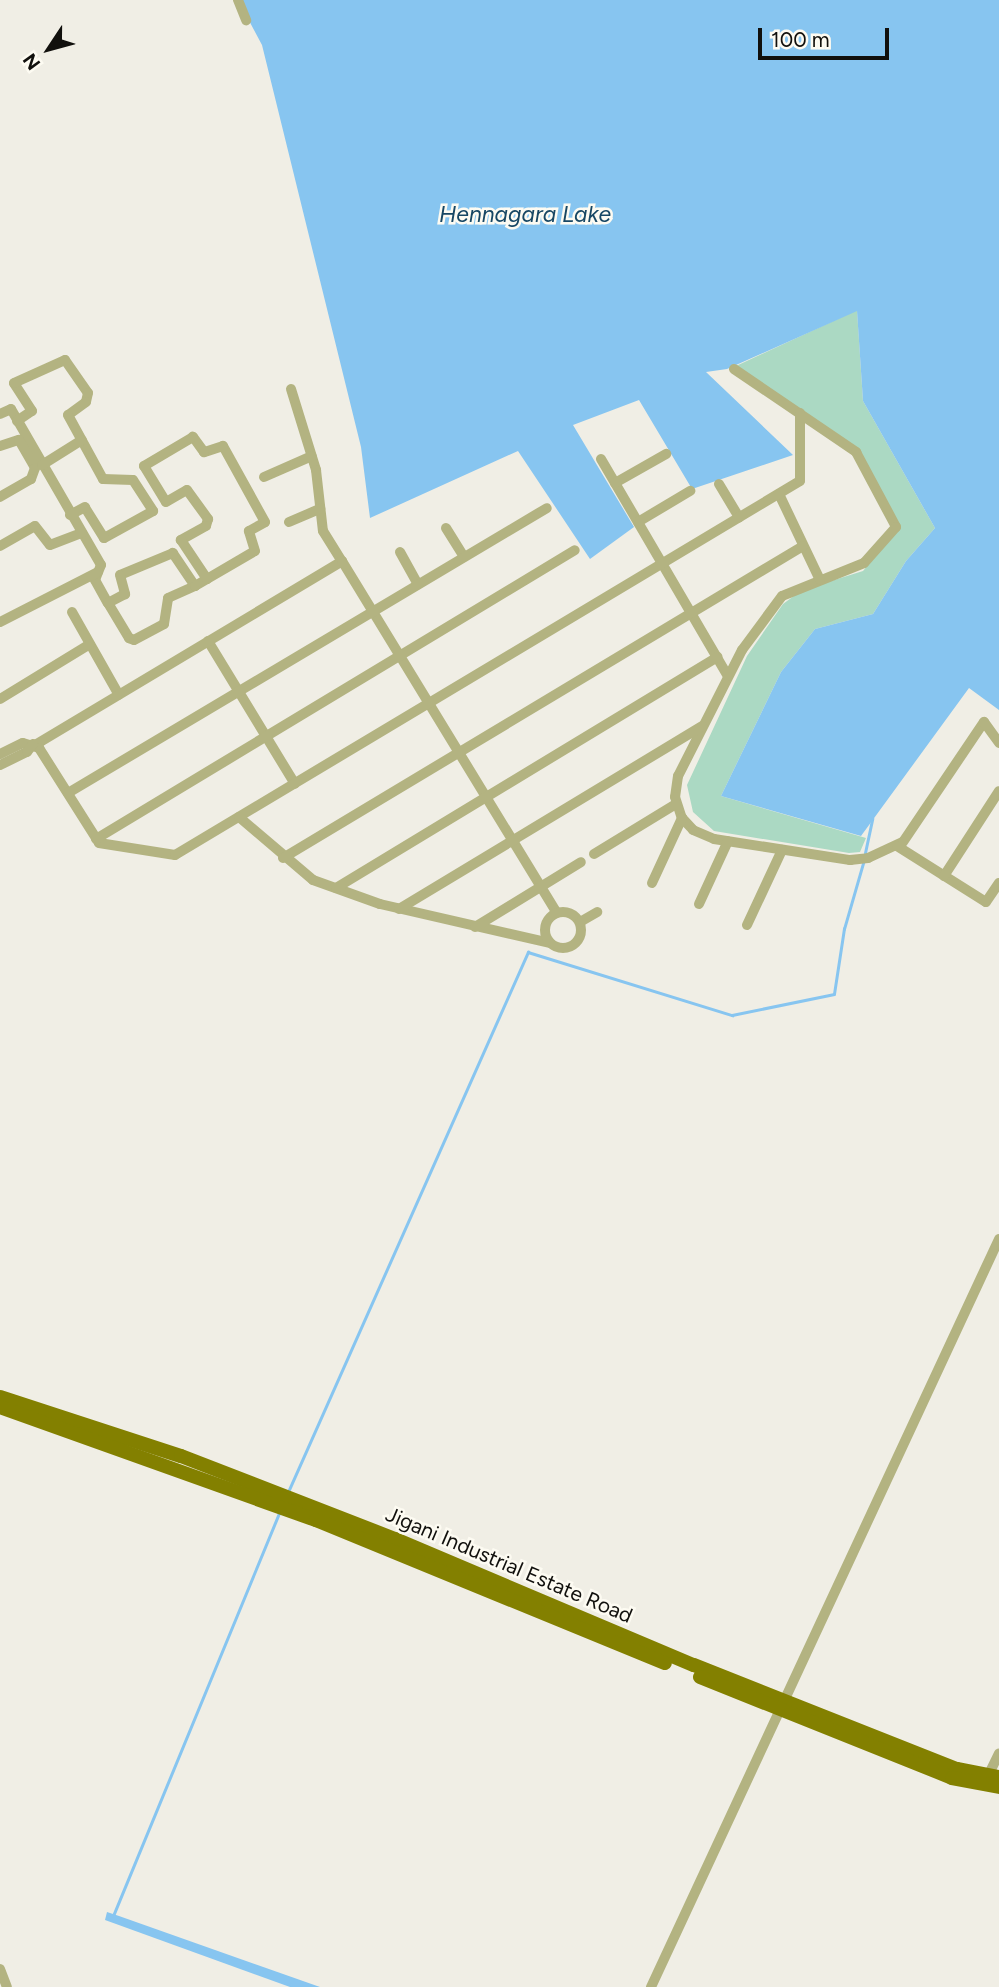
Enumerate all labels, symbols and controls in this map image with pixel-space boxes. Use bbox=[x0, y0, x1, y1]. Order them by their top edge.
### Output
north arrow bbox=[14, 14, 84, 84]
scale bar bbox=[761, 14, 892, 58]
text: 100 m bbox=[771, 27, 830, 52]
text: N bbox=[18, 49, 45, 74]
water label: Hennagara Lake bbox=[439, 200, 611, 228]
street label: Jigani Industrial Estate Road bbox=[382, 1501, 636, 1629]

